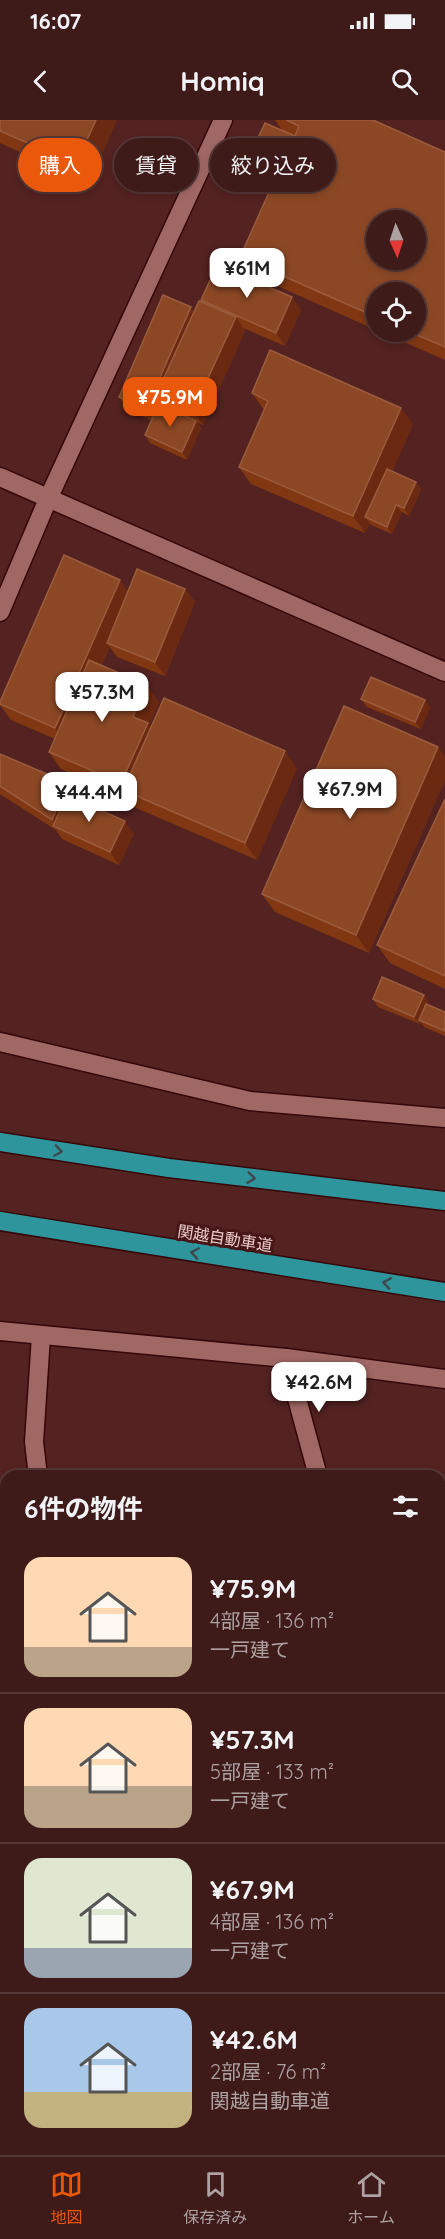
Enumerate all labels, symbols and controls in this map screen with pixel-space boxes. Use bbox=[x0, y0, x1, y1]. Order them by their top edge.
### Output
text: 16:07 bbox=[30, 7, 81, 35]
text: Homiq bbox=[180, 64, 265, 98]
icon: back bbox=[24, 65, 57, 98]
icon: search bbox=[388, 65, 421, 98]
chip: 購入 bbox=[18, 138, 102, 192]
chip: 賃貸 bbox=[114, 138, 198, 192]
chip: 絞り込み bbox=[210, 138, 336, 192]
north arrow bbox=[366, 210, 426, 270]
map controls bbox=[366, 210, 426, 342]
pin: ¥61M bbox=[211, 248, 283, 299]
text: ¥61M bbox=[224, 255, 270, 280]
button: locate bbox=[366, 282, 426, 342]
pin: ¥75.9M bbox=[121, 377, 219, 428]
text: ¥75.9M bbox=[137, 384, 203, 409]
pin: ¥57.3M bbox=[53, 672, 151, 723]
text: ¥57.3M bbox=[69, 679, 135, 704]
pin: ¥67.9M bbox=[301, 769, 399, 820]
pin: ¥44.4M bbox=[40, 772, 138, 823]
text: ¥67.9M bbox=[317, 776, 383, 801]
text: ¥44.4M bbox=[55, 779, 123, 804]
one-way arrow bbox=[53, 1144, 62, 1156]
one-way arrow bbox=[246, 1171, 255, 1183]
street label: 関越自動車道 bbox=[176, 1221, 274, 1255]
one-way arrow bbox=[190, 1247, 199, 1259]
one-way arrow bbox=[383, 1277, 393, 1290]
pin: ¥42.6M bbox=[270, 1362, 368, 1413]
text: ¥42.6M bbox=[285, 1369, 353, 1394]
icon: filters bbox=[389, 1490, 422, 1523]
text: 6件の物件 bbox=[24, 1492, 142, 1525]
text: ¥75.9M bbox=[210, 1572, 296, 1605]
icon: home bbox=[72, 1581, 144, 1653]
text: 4部屋 · 136 m² bbox=[210, 1608, 334, 1633]
text: 一戸建て bbox=[210, 1637, 290, 1662]
text: ¥57.3M bbox=[210, 1723, 295, 1756]
icon: home bbox=[72, 1732, 144, 1804]
text: 5部屋 · 133 m² bbox=[210, 1759, 334, 1784]
text: 一戸建て bbox=[210, 1788, 290, 1813]
text: ¥67.9M bbox=[210, 1873, 295, 1906]
icon: home bbox=[72, 1882, 144, 1954]
text: 4部屋 · 136 m² bbox=[210, 1909, 334, 1934]
text: 一戸建て bbox=[210, 1938, 290, 1963]
text: ¥42.6M bbox=[210, 2023, 298, 2056]
icon: home bbox=[72, 2032, 144, 2104]
text: 2部屋 · 76 m² bbox=[210, 2059, 326, 2084]
text: 関越自動車道 bbox=[210, 2088, 330, 2113]
tab: 地図 bbox=[50, 2168, 83, 2228]
tab: 保存済み bbox=[183, 2168, 247, 2228]
tab: ホーム bbox=[347, 2168, 395, 2228]

